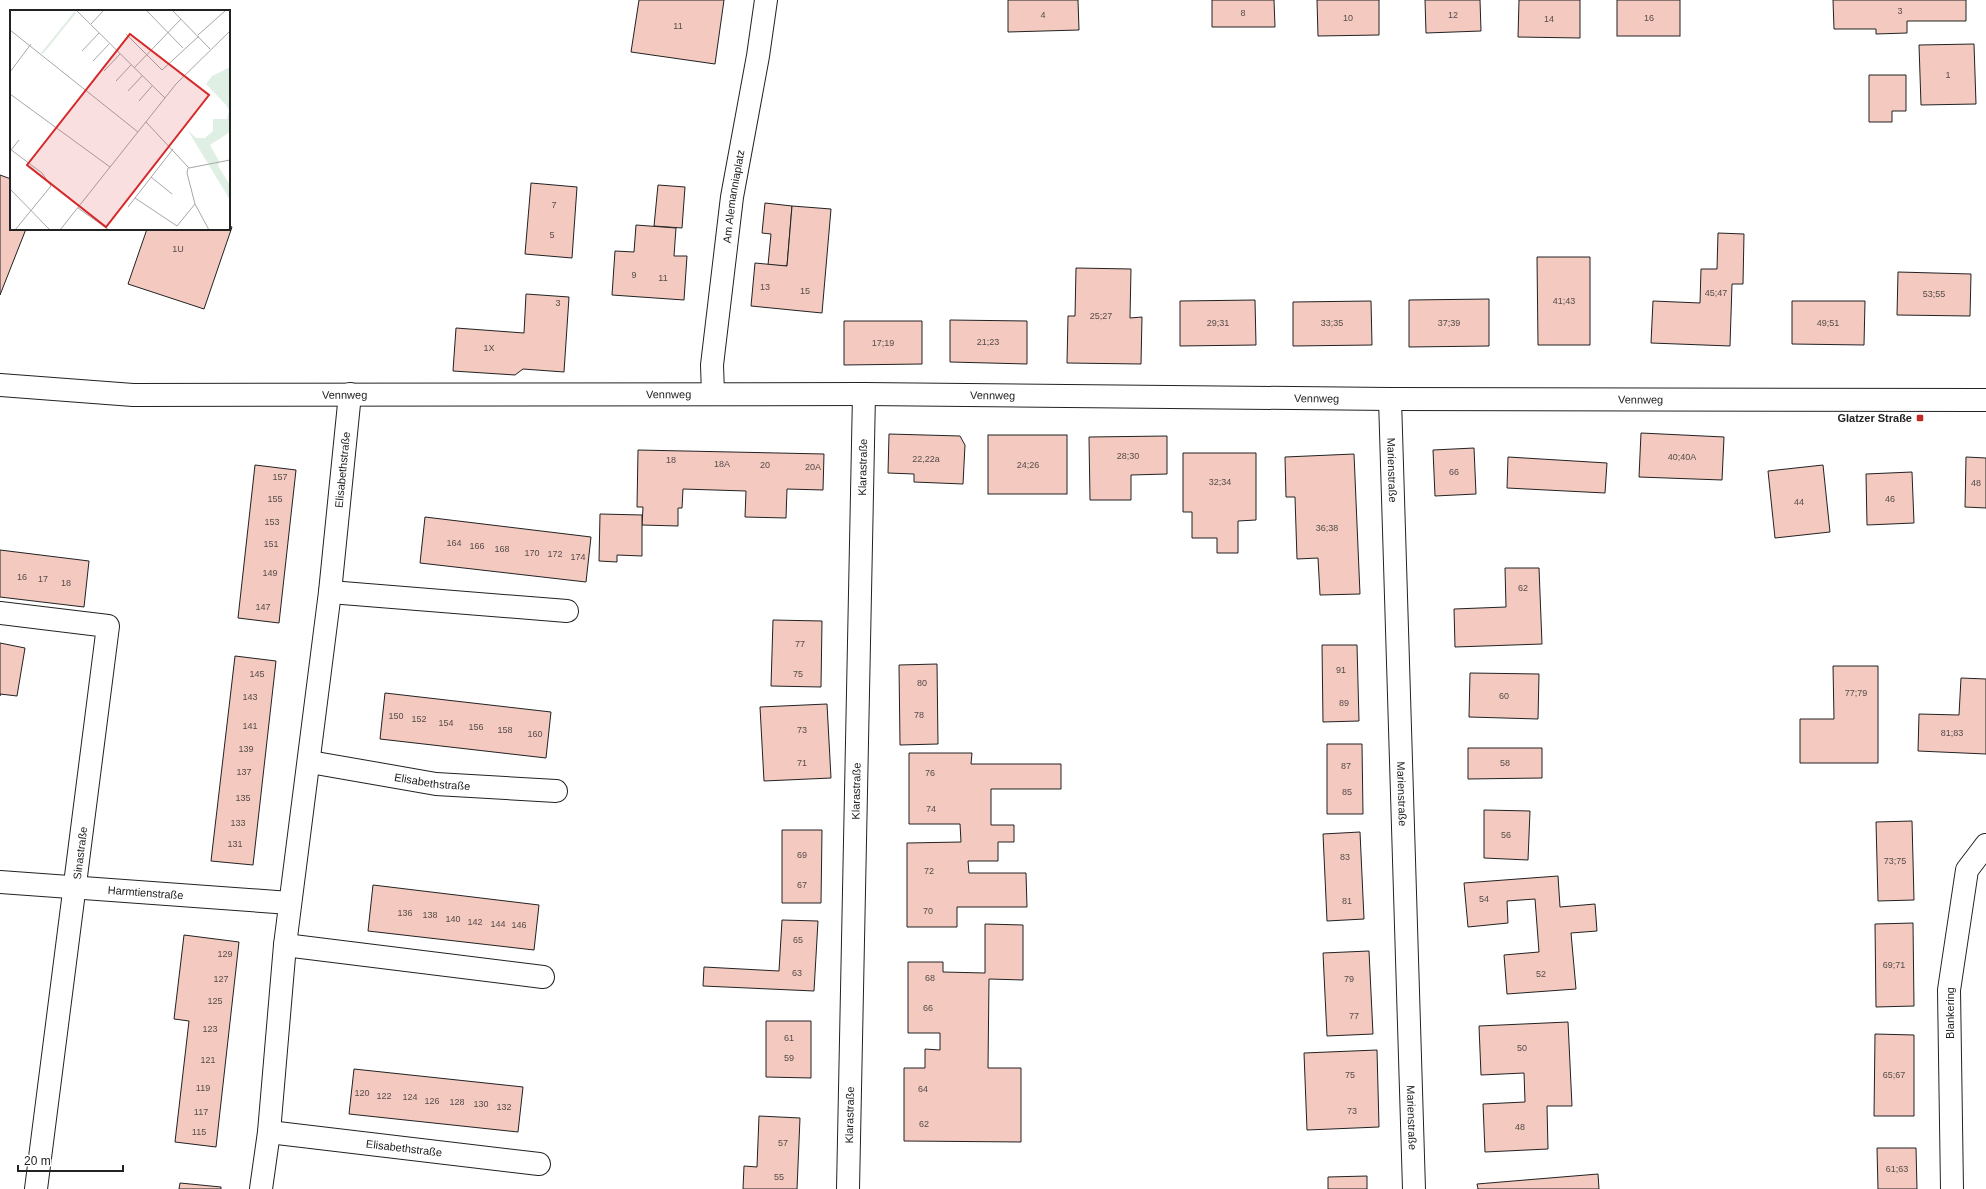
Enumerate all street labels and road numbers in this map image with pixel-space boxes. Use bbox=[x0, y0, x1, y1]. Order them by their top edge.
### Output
street label: Am Alemanniaplatz bbox=[721, 149, 747, 244]
street label: Vennweg bbox=[646, 388, 691, 400]
street label: Vennweg bbox=[322, 389, 367, 401]
street label: Vennweg bbox=[970, 389, 1015, 401]
street label: Vennweg bbox=[1294, 392, 1339, 405]
street label: Vennweg bbox=[1618, 393, 1663, 405]
street label: Elisabethstraße bbox=[333, 431, 352, 508]
street label: Marienstraße bbox=[1385, 437, 1399, 503]
street label: Klarastraße bbox=[856, 439, 869, 496]
street label: Marienstraße bbox=[1395, 761, 1409, 826]
street label: Klarastraße bbox=[849, 762, 863, 820]
street label: Elisabethstraße bbox=[393, 771, 471, 792]
street label: Sinastraße bbox=[71, 826, 89, 880]
street label: Harmtienstraße bbox=[107, 884, 184, 901]
street label: Blankering bbox=[1944, 987, 1956, 1039]
street label: Marienstraße bbox=[1405, 1085, 1419, 1150]
street label: Klarastraße bbox=[843, 1086, 856, 1144]
street label: Elisabethstraße bbox=[365, 1138, 443, 1158]

